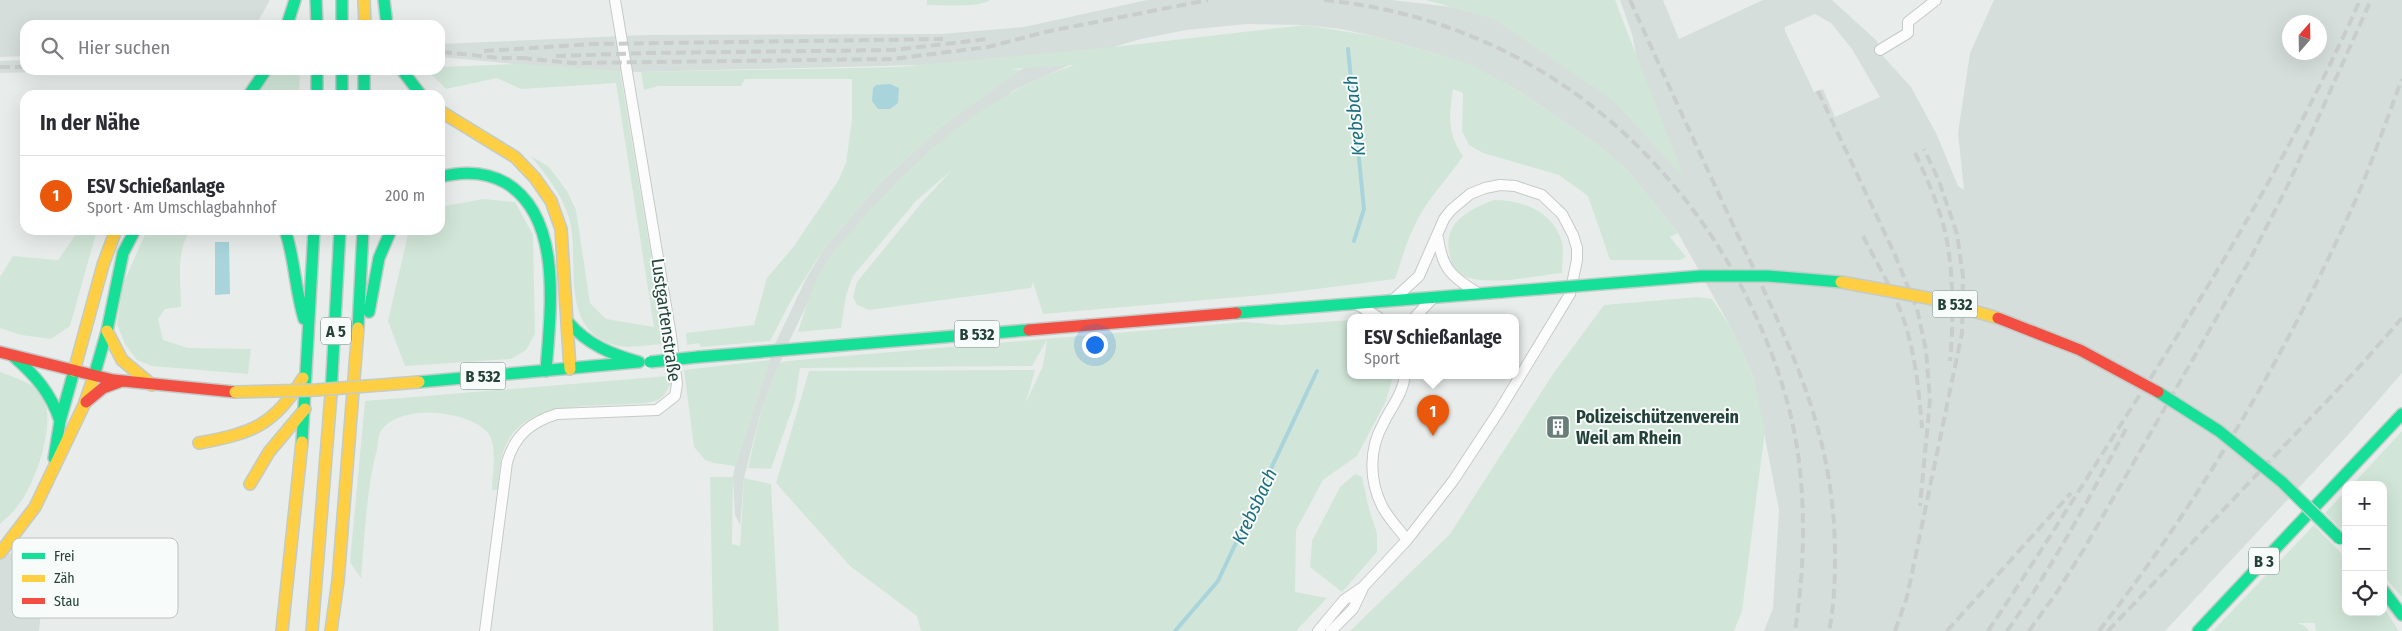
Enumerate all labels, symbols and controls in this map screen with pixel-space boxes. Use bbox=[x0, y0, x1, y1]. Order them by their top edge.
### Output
north arrow bbox=[2282, 15, 2327, 60]
search box bbox=[20, 20, 445, 75]
icon: search bbox=[38, 34, 66, 62]
text: Hier suchen bbox=[78, 36, 170, 59]
water label: Krebsbach bbox=[1339, 74, 1370, 157]
text: In der Nähe bbox=[40, 110, 140, 136]
text: ESV Schießanlage bbox=[87, 175, 225, 198]
text: 1 bbox=[53, 186, 59, 205]
text: 200 m bbox=[385, 186, 425, 205]
text: Sport · Am Umschlagbahnhof bbox=[87, 198, 276, 217]
street label: Lustgartenstraße bbox=[646, 257, 686, 383]
road number: B 532 bbox=[1932, 290, 1978, 318]
popup bbox=[1347, 314, 1519, 379]
road number: A 5 bbox=[321, 318, 351, 344]
road number: B 532 bbox=[954, 320, 1000, 348]
text: ESV Schießanlage bbox=[1364, 326, 1502, 349]
your location bbox=[1082, 332, 1108, 358]
text: Sport bbox=[1364, 349, 1400, 368]
road number: B 532 bbox=[460, 362, 506, 390]
pin: 1 bbox=[1417, 395, 1449, 436]
place label: Polizeischützenverein Weil am Rhein bbox=[1576, 406, 1739, 449]
building icon: Polizeischützenverein Weil am Rhein bbox=[1545, 414, 1571, 440]
water label: Krebsbach bbox=[1227, 465, 1282, 548]
map controls bbox=[2342, 481, 2387, 616]
button: + bbox=[2342, 481, 2387, 526]
button: − bbox=[2342, 526, 2387, 571]
legend bbox=[12, 538, 178, 618]
text: Frei bbox=[54, 548, 75, 565]
road number: B 3 bbox=[2249, 548, 2279, 574]
text: Zäh bbox=[54, 570, 75, 587]
button: locate bbox=[2342, 571, 2387, 616]
text: Stau bbox=[54, 593, 80, 610]

